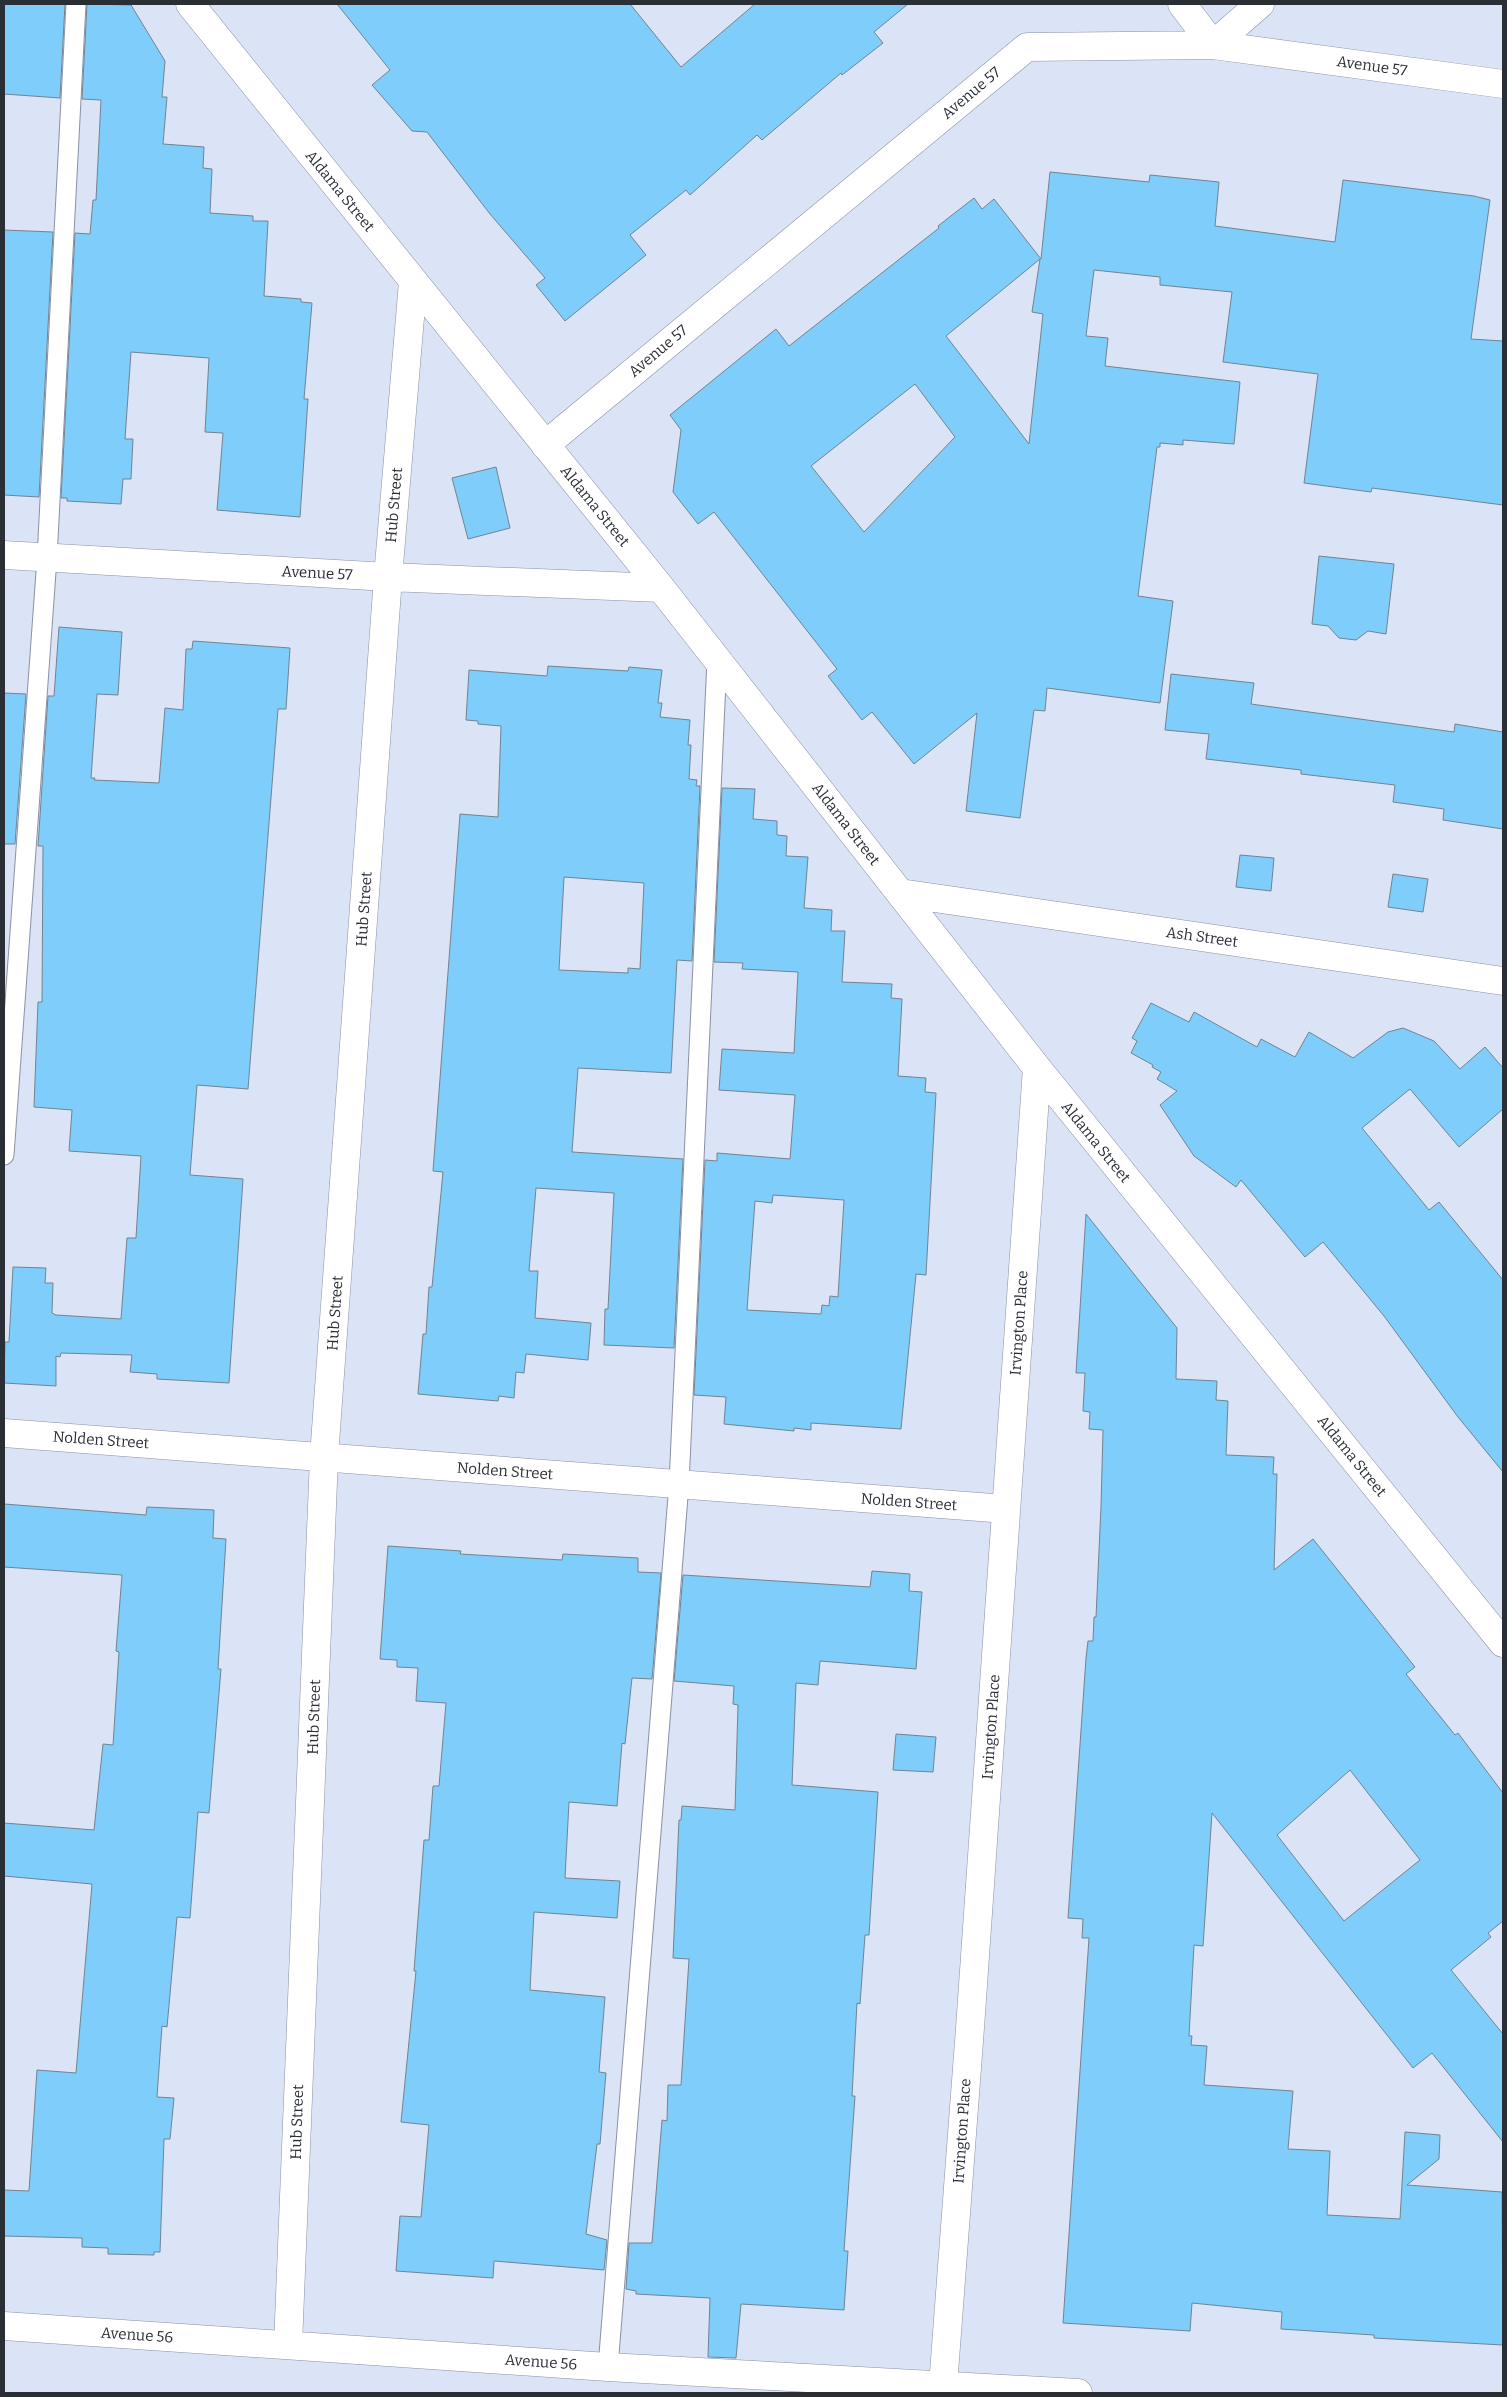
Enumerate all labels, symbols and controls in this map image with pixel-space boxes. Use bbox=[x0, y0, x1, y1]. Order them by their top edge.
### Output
street label: Avenue 57 bbox=[1336, 52, 1409, 80]
street label: Avenue 57 bbox=[938, 63, 1004, 123]
street label: Aldama Street bbox=[302, 147, 379, 236]
street label: Avenue 57 bbox=[625, 321, 691, 381]
street label: Aldama Street bbox=[557, 462, 634, 551]
street label: Hub Street bbox=[382, 466, 406, 543]
street label: Avenue 57 bbox=[281, 562, 353, 584]
street label: Aldama Street bbox=[808, 779, 884, 869]
street label: Hub Street bbox=[352, 870, 376, 947]
street label: Ash Street bbox=[1165, 923, 1240, 951]
street label: Aldama Street bbox=[1058, 1098, 1135, 1187]
street label: Irvington Place bbox=[1006, 1270, 1032, 1376]
street label: Hub Street bbox=[323, 1274, 347, 1351]
street label: Aldama Street bbox=[1314, 1412, 1391, 1501]
street label: Nolden Street bbox=[52, 1428, 150, 1452]
street label: Nolden Street bbox=[456, 1459, 554, 1483]
street label: Nolden Street bbox=[860, 1490, 958, 1514]
street label: Irvington Place bbox=[978, 1674, 1004, 1780]
street label: Hub Street bbox=[304, 1679, 324, 1755]
street label: Irvington Place bbox=[949, 2078, 975, 2184]
street label: Hub Street bbox=[287, 2084, 307, 2160]
street label: Avenue 56 bbox=[100, 2323, 174, 2347]
street label: Avenue 56 bbox=[504, 2350, 578, 2374]

